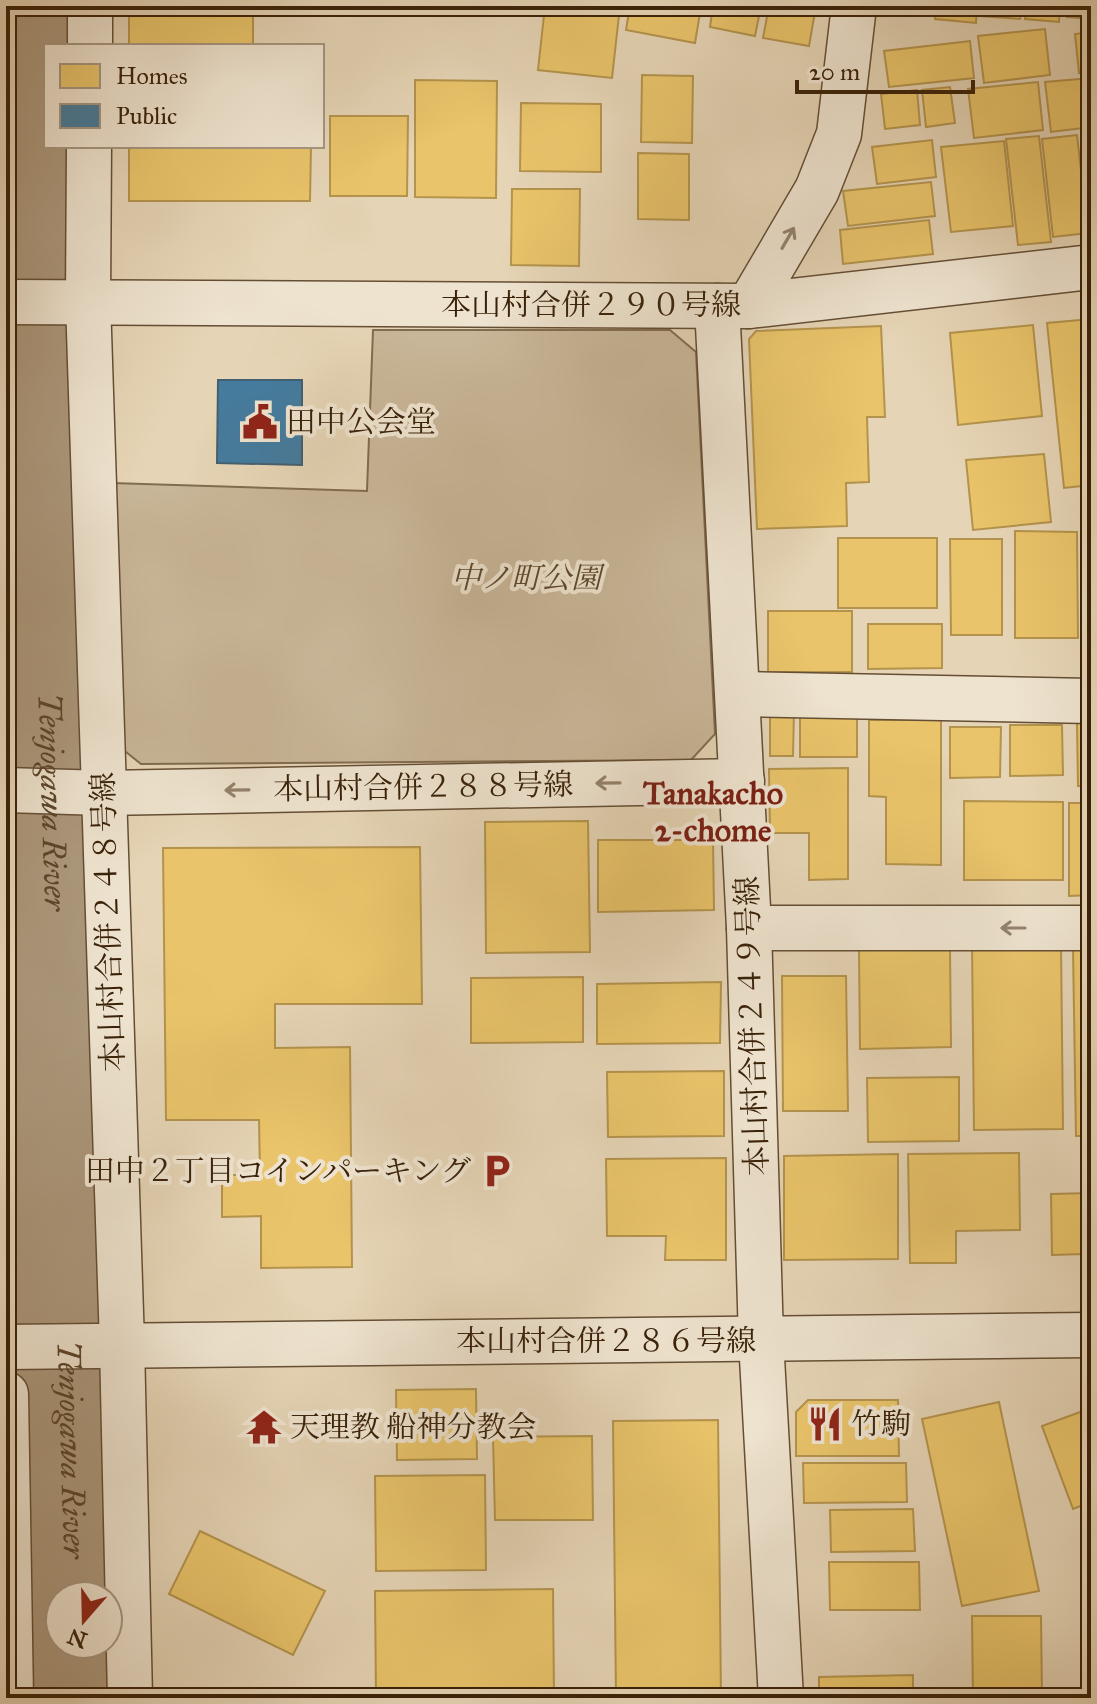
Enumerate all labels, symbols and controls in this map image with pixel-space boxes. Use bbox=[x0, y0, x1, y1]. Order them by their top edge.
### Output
legend bbox=[44, 44, 324, 148]
scale bar bbox=[797, 44, 973, 94]
text: 20 m bbox=[809, 57, 860, 87]
text: Homes bbox=[116, 61, 188, 91]
text: Public bbox=[116, 101, 177, 131]
one-way arrow bbox=[780, 227, 796, 250]
street label: 本山村合併２９０号線 bbox=[441, 287, 741, 323]
public building icon: 田中公会堂 bbox=[241, 403, 279, 441]
place label: 田中公会堂 bbox=[286, 404, 436, 440]
park label: 中ノ町公園 bbox=[451, 560, 606, 596]
water label: Tenjogawa River bbox=[29, 692, 75, 913]
street label: 本山村合併２８８号線 bbox=[273, 766, 573, 808]
street label: 本山村合併２４８号線 bbox=[85, 771, 131, 1073]
district label: Tanakacho 2-chome bbox=[643, 774, 783, 850]
one-way arrow bbox=[595, 776, 622, 791]
one-way arrow bbox=[224, 783, 251, 798]
street label: 本山村合併２４９号線 bbox=[729, 875, 775, 1177]
one-way arrow bbox=[1000, 920, 1027, 936]
parking icon: 田中２丁目コインパーキング bbox=[478, 1152, 516, 1190]
place label: 田中２丁目コインパーキング bbox=[85, 1153, 471, 1189]
street label: 本山村合併２８６号線 bbox=[456, 1323, 756, 1359]
water label: Tenjogawa River bbox=[49, 1340, 94, 1561]
restaurant icon: 竹駒 bbox=[806, 1405, 844, 1443]
place label: 竹駒 bbox=[851, 1406, 911, 1442]
temple icon: 天理教 船神分教会 bbox=[245, 1408, 283, 1446]
place label: 天理教 船神分教会 bbox=[290, 1409, 536, 1445]
north arrow bbox=[44, 1580, 124, 1660]
text: N bbox=[64, 1622, 91, 1654]

